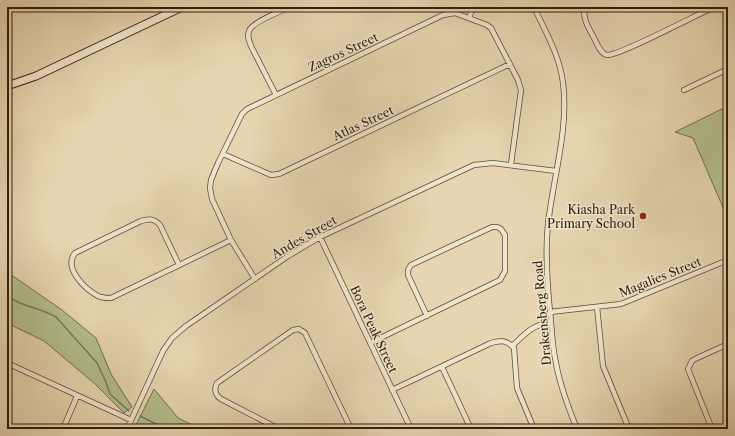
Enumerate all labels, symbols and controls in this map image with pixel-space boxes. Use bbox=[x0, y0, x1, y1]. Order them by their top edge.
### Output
street label: Zagros Street bbox=[306, 29, 381, 75]
street label: Atlas Street bbox=[329, 102, 396, 144]
place label: Kiasha Park Primary School bbox=[547, 202, 636, 231]
marker: Kiasha Park Primary School bbox=[638, 211, 648, 221]
street label: Andes Street bbox=[268, 212, 340, 262]
street label: Magalies Street bbox=[617, 253, 704, 300]
street label: Drakensberg Road bbox=[530, 259, 554, 366]
street label: Bora Peak Street bbox=[347, 283, 401, 376]

